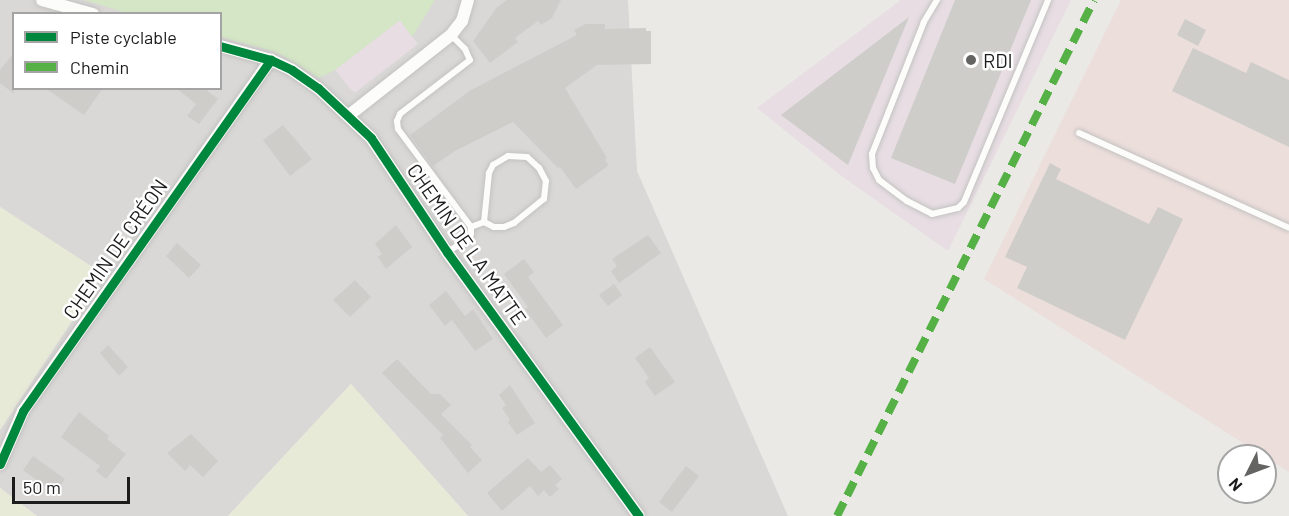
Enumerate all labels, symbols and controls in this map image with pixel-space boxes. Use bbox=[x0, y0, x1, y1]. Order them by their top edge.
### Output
legend bbox=[12, 12, 222, 90]
text: Piste cyclable bbox=[70, 26, 177, 48]
place label: RDI bbox=[983, 48, 1013, 72]
marker: RDI bbox=[964, 53, 978, 67]
text: Chemin bbox=[70, 56, 129, 78]
street label: CHEMIN DE LA MATTE bbox=[402, 159, 532, 329]
street label: CHEMIN DE CRÉON bbox=[58, 174, 172, 324]
north arrow bbox=[1217, 444, 1277, 504]
scale bar bbox=[15, 465, 134, 503]
text: N bbox=[1224, 475, 1245, 495]
text: 50 m bbox=[23, 476, 61, 498]

